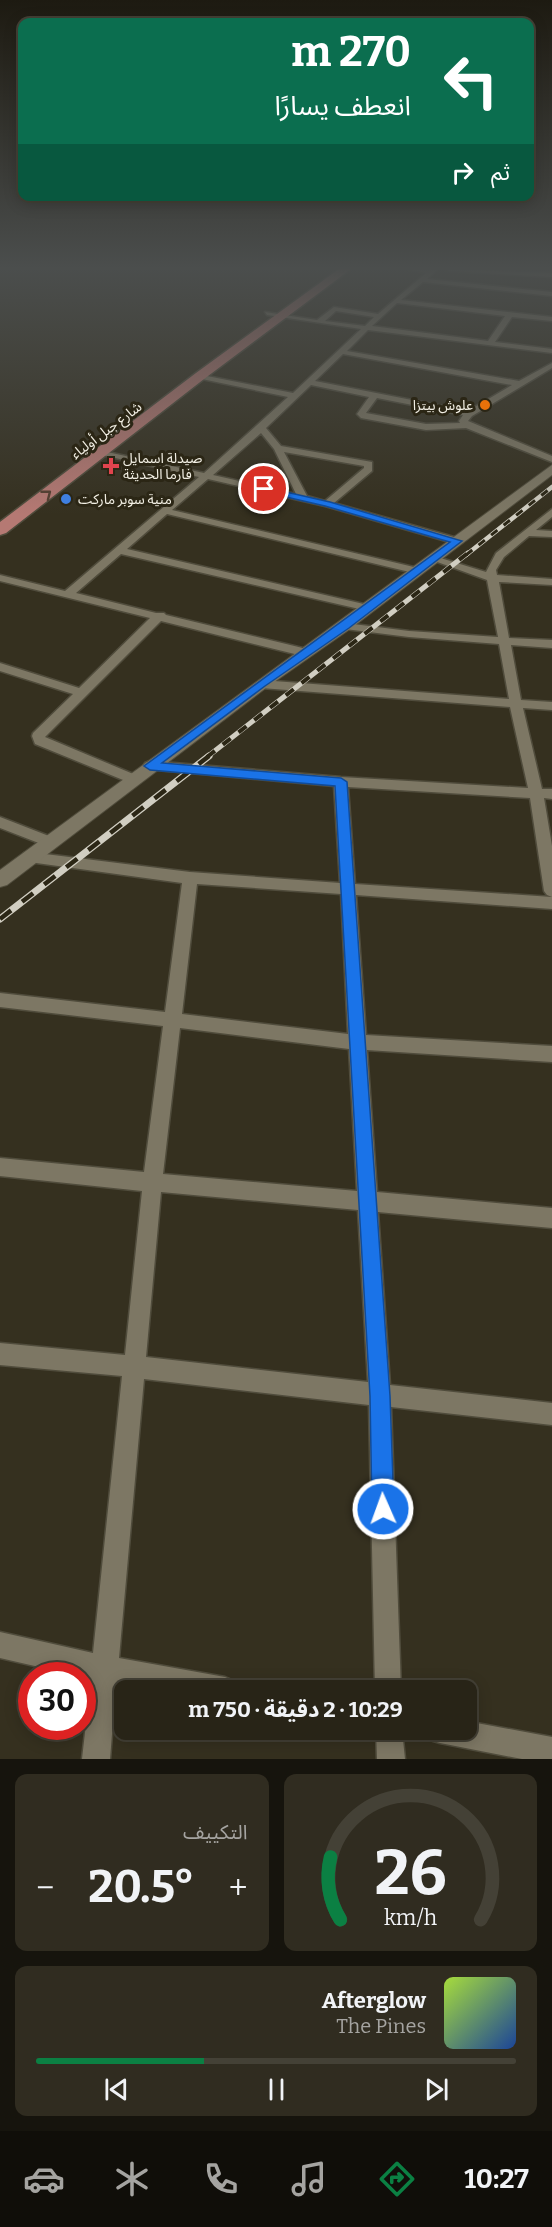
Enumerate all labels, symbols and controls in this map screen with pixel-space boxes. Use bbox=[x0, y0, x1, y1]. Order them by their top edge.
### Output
text: 270 m bbox=[291, 27, 411, 77]
icon: left bbox=[432, 42, 510, 120]
text: انعطف يسارًا bbox=[274, 90, 411, 122]
icon: right bbox=[446, 156, 479, 189]
text: ثم bbox=[491, 159, 510, 186]
place label: علوش بيتزا bbox=[413, 397, 473, 414]
street label: شارع جبل أولياء bbox=[67, 398, 146, 464]
marker: علوش بيتزا bbox=[478, 398, 492, 412]
place label: صيدلة اسمايل فارما الحديثة bbox=[123, 450, 203, 483]
marker: صيدلة اسمايل فارما الحديثة bbox=[104, 459, 118, 473]
pin bbox=[238, 463, 289, 514]
icon: arrive bbox=[247, 472, 280, 505]
one-way arrow bbox=[40, 491, 51, 502]
place label: منية سوبر ماركت bbox=[78, 491, 172, 508]
marker: منية سوبر ماركت bbox=[59, 492, 73, 506]
position arrow bbox=[351, 1477, 415, 1541]
speed limit sign: 30 bbox=[18, 1662, 96, 1740]
text: 10:29 · 2 دقيقة · 750 m bbox=[188, 1696, 403, 1723]
text: التكييف bbox=[183, 1820, 248, 1844]
text: 26 bbox=[374, 1836, 446, 1911]
text: 20.5° bbox=[88, 1860, 195, 1914]
text: − bbox=[36, 1868, 54, 1908]
text: + bbox=[229, 1868, 248, 1908]
text: km/h bbox=[384, 1905, 437, 1931]
text: Afterglow bbox=[322, 1987, 426, 2014]
text: The Pines bbox=[336, 2014, 426, 2038]
icon: previous bbox=[100, 2073, 133, 2106]
icon: pause bbox=[260, 2073, 293, 2106]
icon: next bbox=[420, 2073, 453, 2106]
icon: car bbox=[23, 2158, 65, 2200]
icon: climate bbox=[111, 2158, 153, 2200]
icon: phone bbox=[200, 2158, 242, 2200]
icon: music bbox=[288, 2158, 330, 2200]
icon: directions bbox=[376, 2158, 418, 2200]
text: 10:27 bbox=[464, 2163, 529, 2195]

